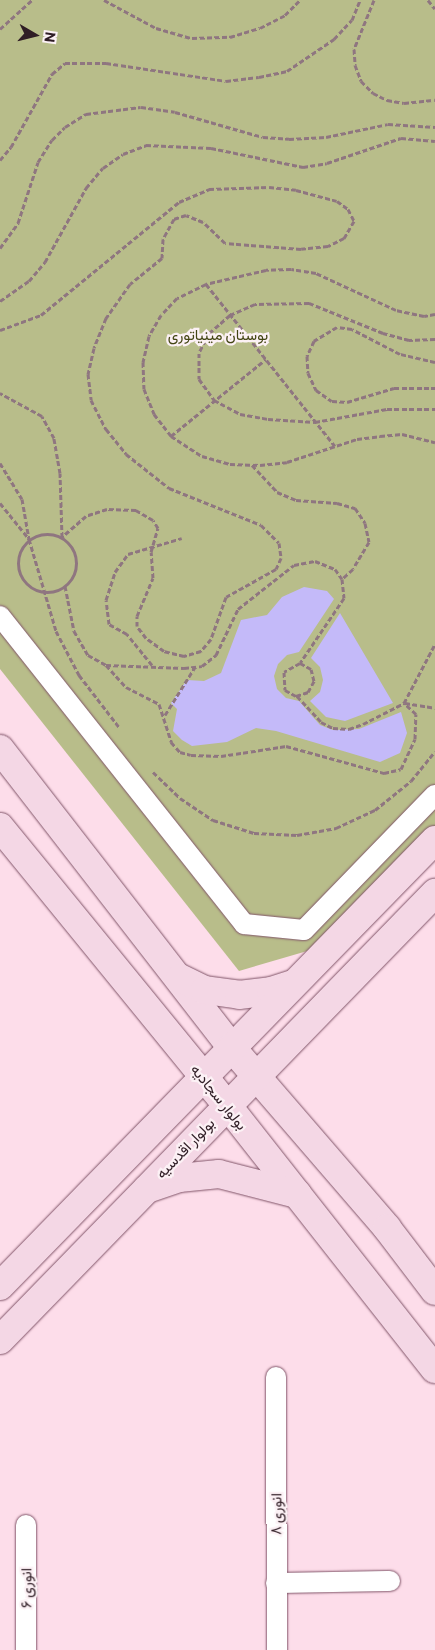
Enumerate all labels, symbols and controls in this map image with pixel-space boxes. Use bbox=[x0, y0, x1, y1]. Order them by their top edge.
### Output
north arrow bbox=[10, 10, 60, 60]
text: N bbox=[41, 31, 59, 44]
park label: بوستان مینیاتوری bbox=[168, 326, 268, 344]
street label: بولوار سجادیه bbox=[187, 1061, 251, 1133]
street label: بولوار اقدسیه bbox=[152, 1114, 218, 1182]
street label: انوری ۸ bbox=[267, 1493, 285, 1535]
street label: انوری ۶ bbox=[17, 1568, 35, 1608]

